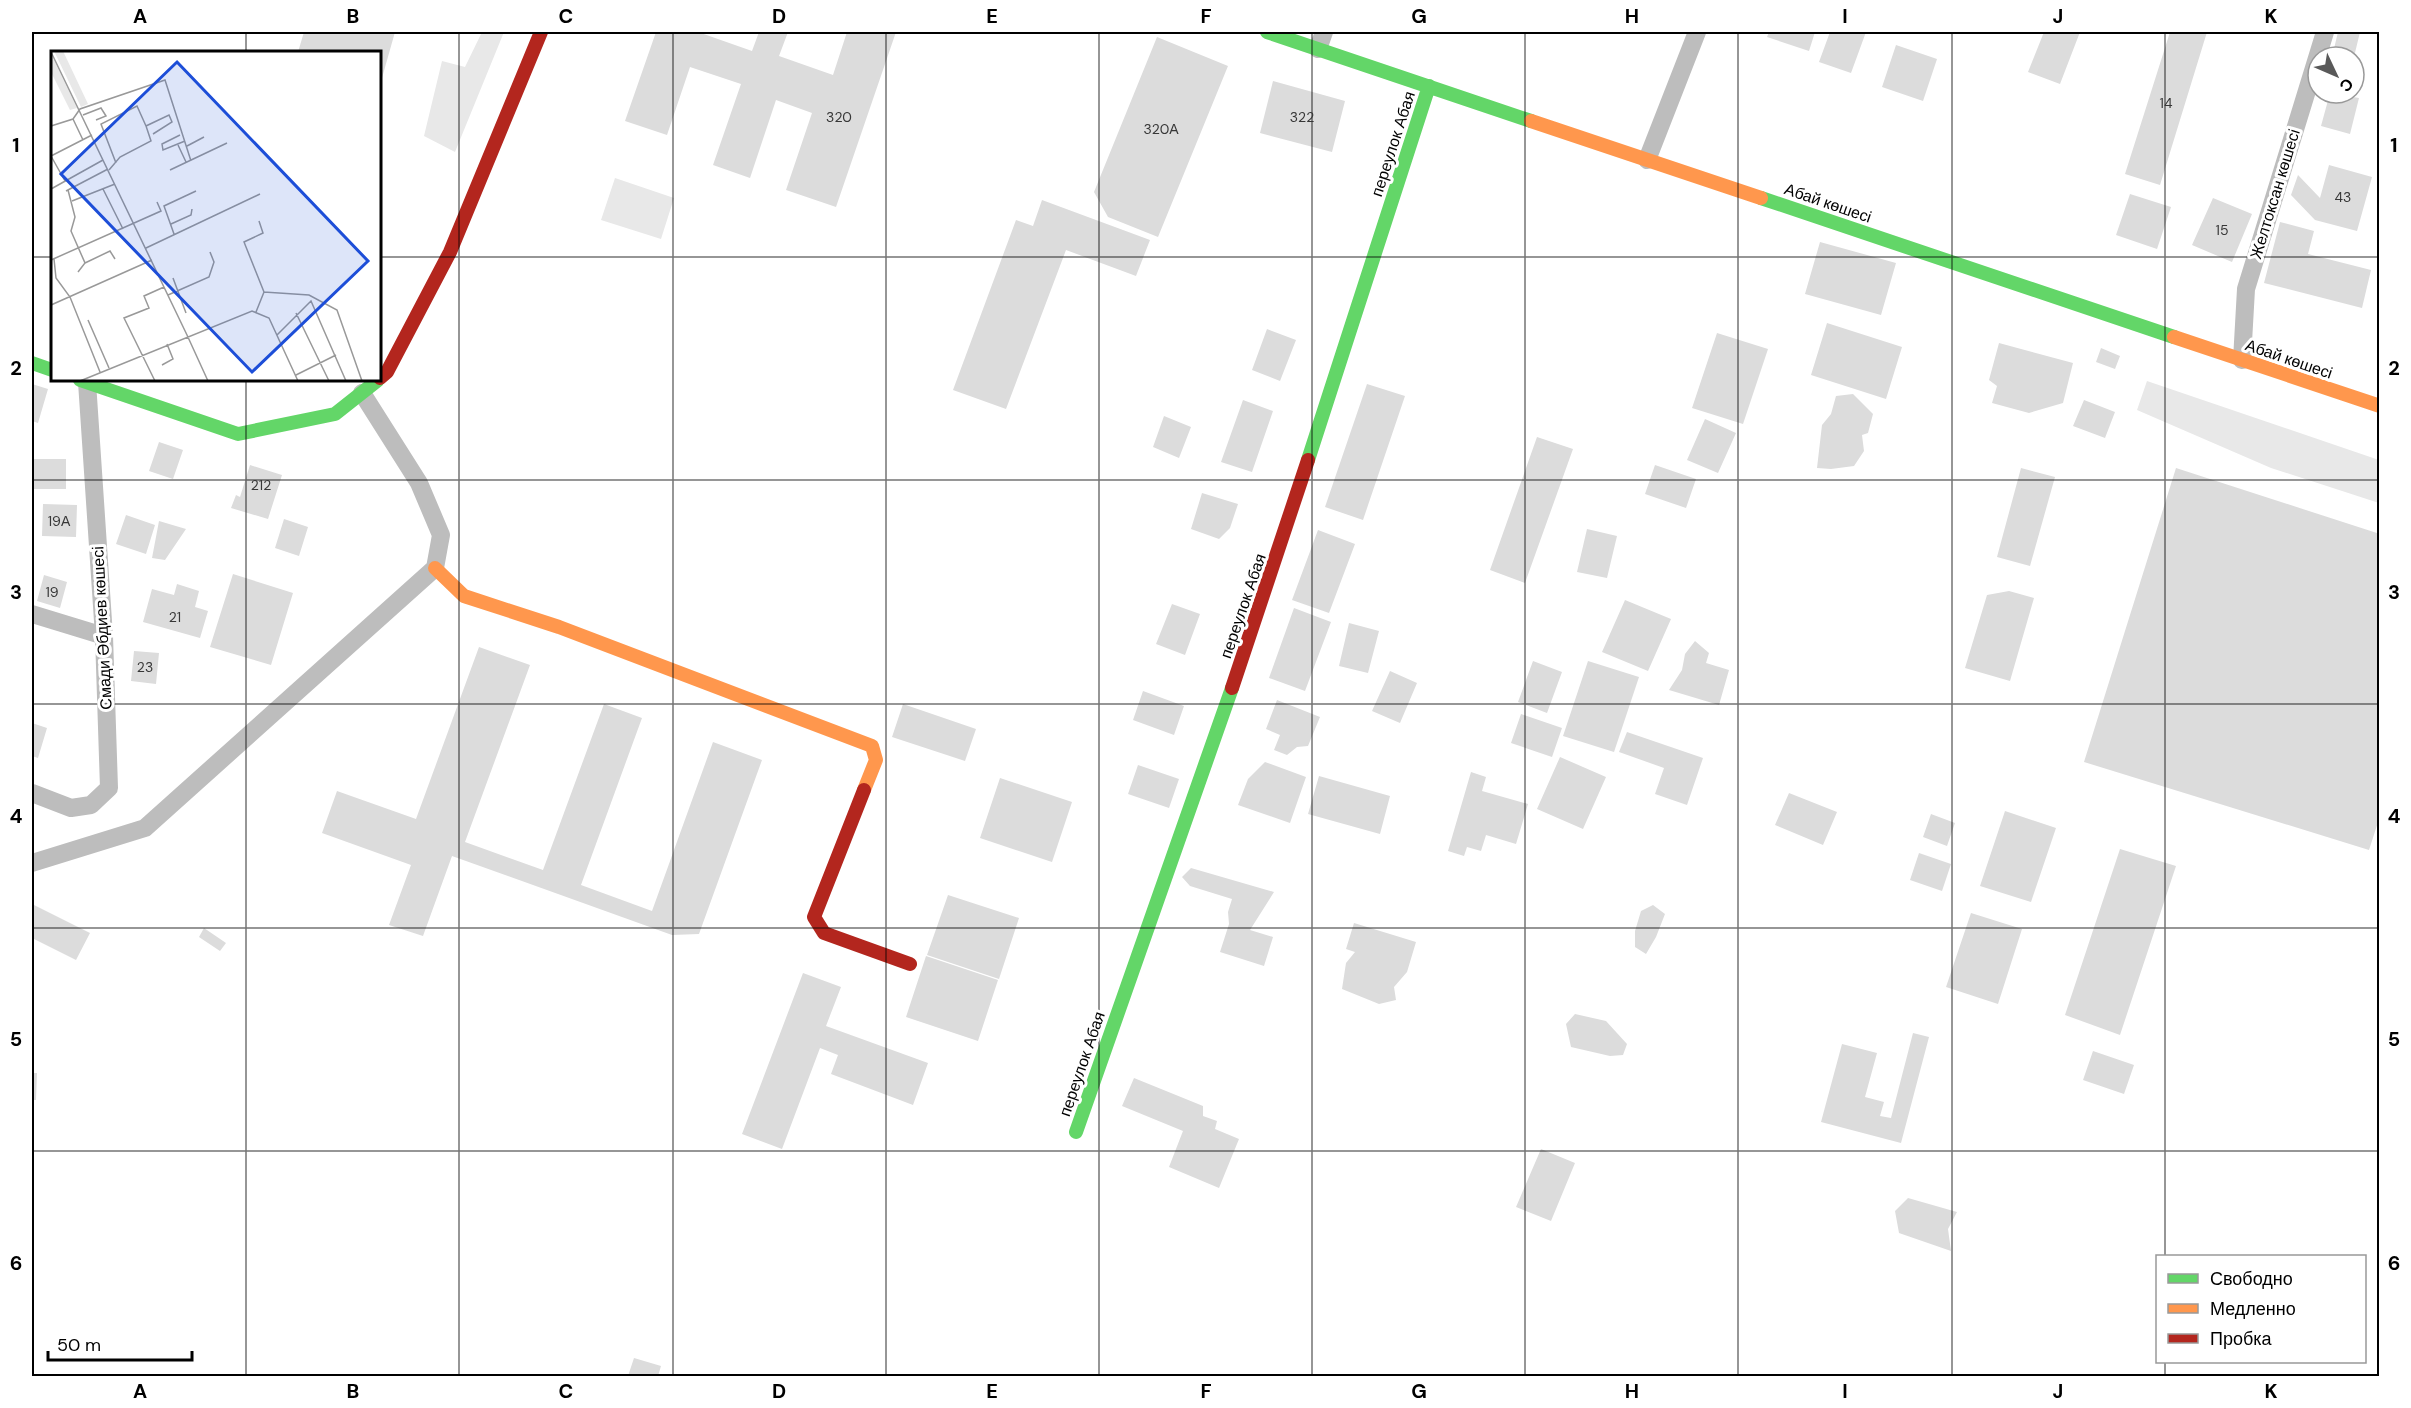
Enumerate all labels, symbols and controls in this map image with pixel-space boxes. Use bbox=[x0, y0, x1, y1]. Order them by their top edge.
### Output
text: A bbox=[133, 3, 147, 29]
text: B bbox=[347, 3, 359, 29]
text: C bbox=[559, 3, 573, 29]
text: D bbox=[772, 3, 786, 29]
text: E bbox=[986, 3, 998, 29]
text: F bbox=[1200, 3, 1212, 29]
text: G bbox=[1411, 3, 1427, 29]
text: H bbox=[1625, 3, 1639, 29]
text: I bbox=[1842, 3, 1848, 29]
text: J bbox=[2053, 3, 2063, 29]
text: K bbox=[2264, 3, 2278, 29]
north arrow bbox=[2306, 45, 2366, 105]
inset map bbox=[51, 51, 381, 381]
text: С bbox=[2335, 74, 2358, 97]
street label: переулок Абая bbox=[1366, 89, 1420, 199]
house number: 14 bbox=[2160, 94, 2173, 112]
house number: 320 bbox=[826, 108, 852, 126]
house number: 322 bbox=[1290, 108, 1314, 126]
house number: 320А bbox=[1143, 120, 1179, 138]
street label: Желтоксан көшесі bbox=[2245, 127, 2305, 261]
text: 1 bbox=[12, 132, 20, 158]
text: 1 bbox=[2390, 132, 2398, 158]
street label: Абай көшесі bbox=[1782, 178, 1874, 228]
house number: 43 bbox=[2335, 188, 2351, 206]
house number: 15 bbox=[2216, 221, 2228, 239]
street label: Абай көшесі bbox=[2243, 334, 2335, 384]
text: 2 bbox=[10, 355, 22, 381]
text: 2 bbox=[2388, 355, 2400, 381]
house number: 212 bbox=[251, 476, 271, 494]
house number: 19А bbox=[48, 512, 71, 530]
street label: Смади Әбдиев көшесі bbox=[87, 546, 117, 710]
street label: переулок Абая bbox=[1215, 551, 1271, 661]
text: 3 bbox=[10, 579, 22, 605]
text: 3 bbox=[2388, 579, 2400, 605]
house number: 19 bbox=[45, 583, 59, 601]
house number: 21 bbox=[169, 608, 181, 626]
house number: 23 bbox=[137, 658, 153, 676]
text: 4 bbox=[10, 803, 23, 829]
text: 4 bbox=[2388, 803, 2401, 829]
street label: переулок Абая bbox=[1054, 1009, 1110, 1119]
text: 5 bbox=[10, 1026, 22, 1052]
text: 5 bbox=[2388, 1026, 2400, 1052]
text: 6 bbox=[10, 1250, 22, 1276]
text: 6 bbox=[2388, 1250, 2400, 1276]
legend bbox=[2156, 1255, 2366, 1363]
text: Свободно bbox=[2210, 1267, 2293, 1291]
text: Медленно bbox=[2210, 1297, 2296, 1321]
scale bar bbox=[48, 1324, 192, 1362]
text: Пробка bbox=[2210, 1327, 2273, 1351]
text: 50 m bbox=[57, 1333, 101, 1357]
text: A bbox=[133, 1378, 147, 1404]
text: B bbox=[347, 1378, 359, 1404]
text: C bbox=[559, 1378, 573, 1404]
text: D bbox=[772, 1378, 786, 1404]
text: E bbox=[986, 1378, 998, 1404]
text: F bbox=[1200, 1378, 1212, 1404]
text: G bbox=[1411, 1378, 1427, 1404]
text: H bbox=[1625, 1378, 1639, 1404]
text: I bbox=[1842, 1378, 1848, 1404]
text: J bbox=[2053, 1378, 2063, 1404]
text: K bbox=[2264, 1378, 2278, 1404]

